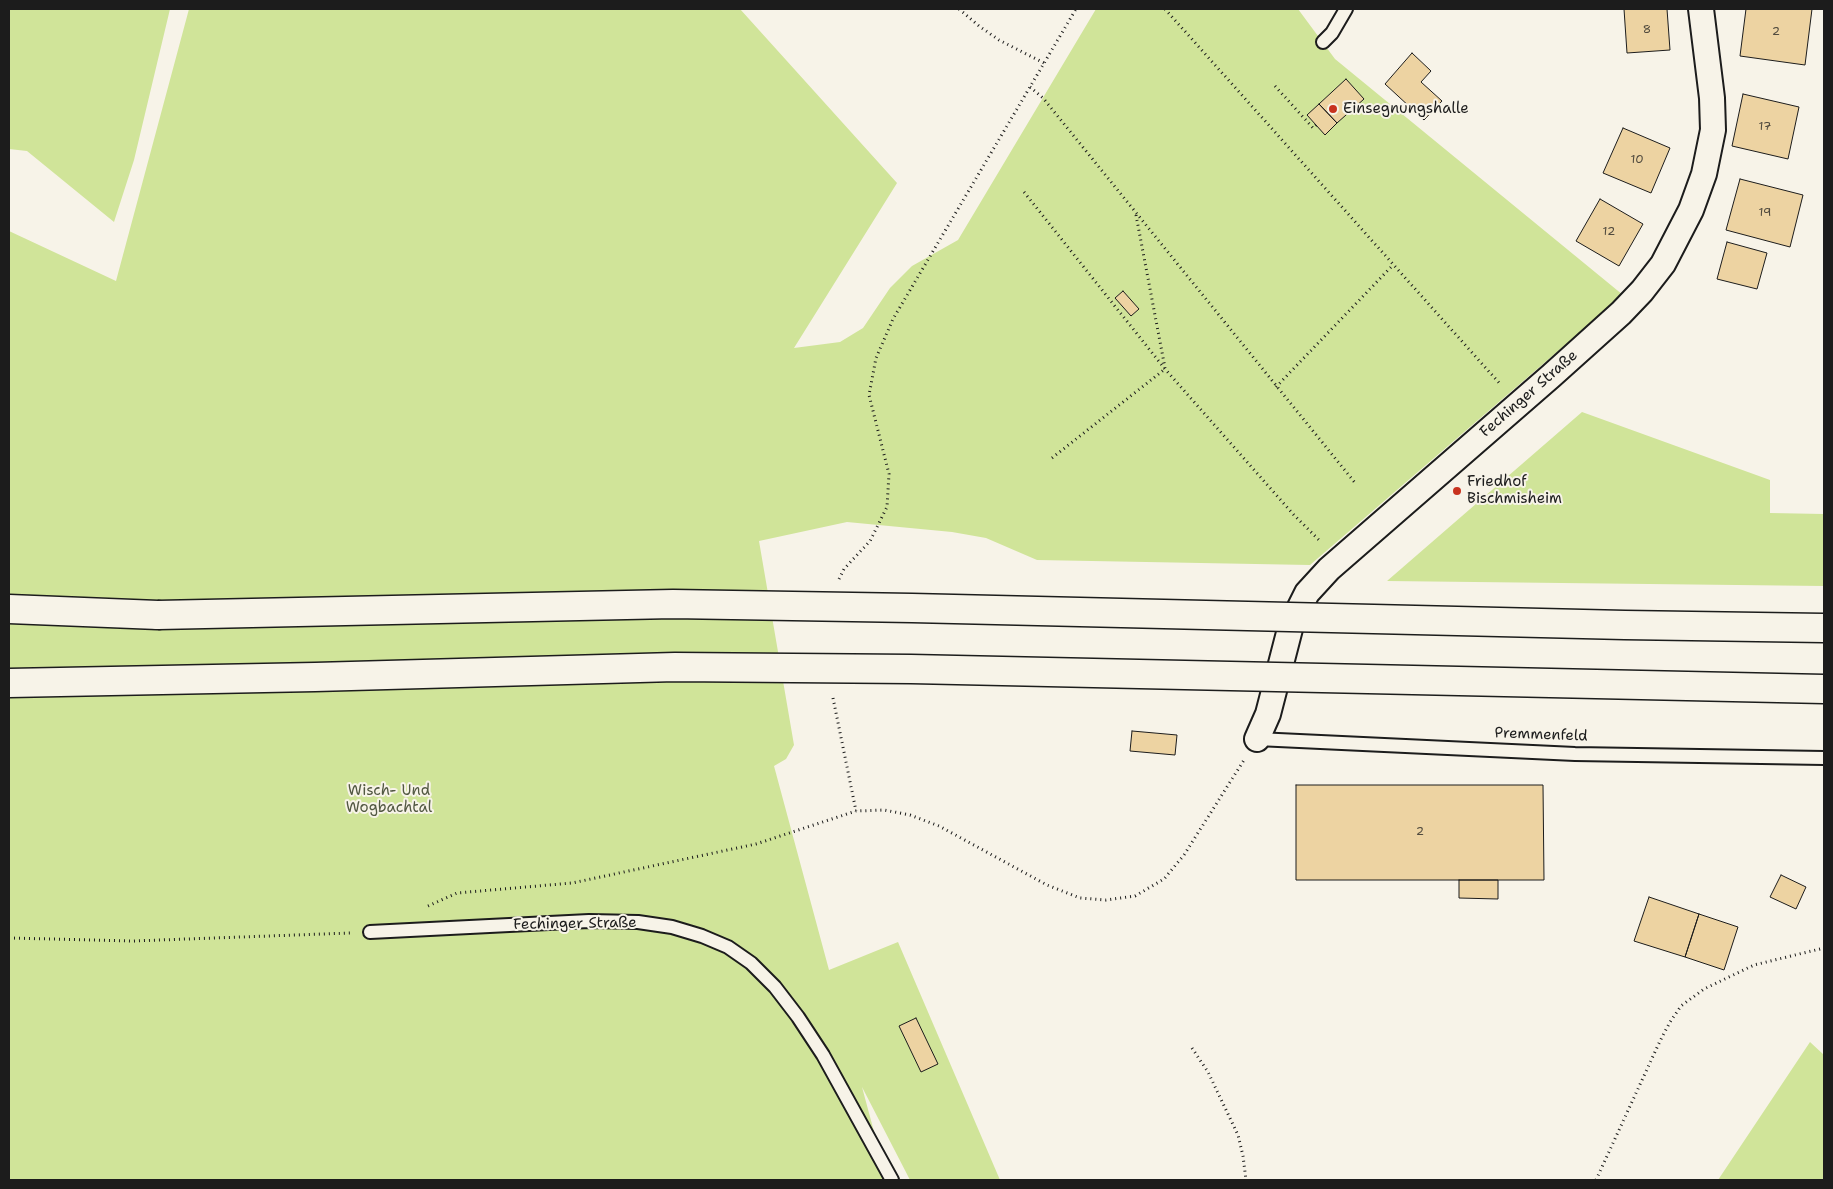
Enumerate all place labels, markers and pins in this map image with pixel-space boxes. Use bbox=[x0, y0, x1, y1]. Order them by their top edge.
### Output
place label: Einsegnungshalle bbox=[1343, 100, 1469, 118]
marker: Einsegnungshalle bbox=[1327, 103, 1339, 115]
place label: Friedhof Bischmisheim bbox=[1467, 473, 1562, 508]
marker: Friedhof Bischmisheim bbox=[1451, 485, 1463, 497]

